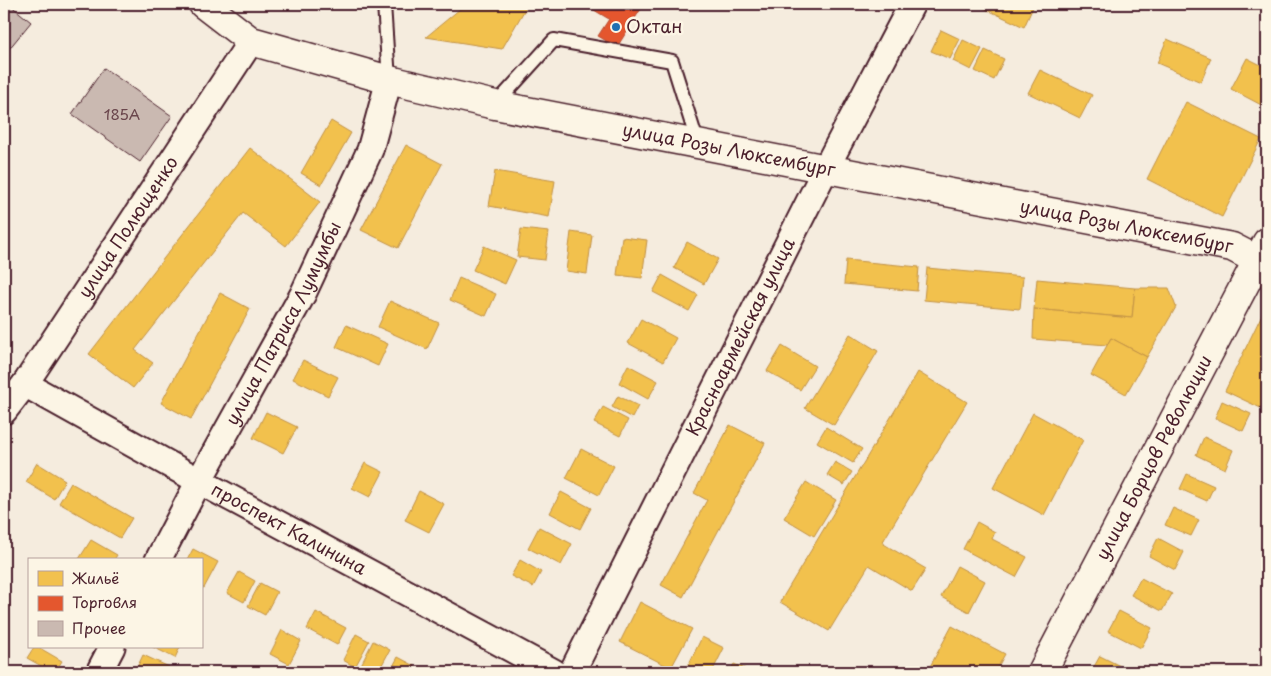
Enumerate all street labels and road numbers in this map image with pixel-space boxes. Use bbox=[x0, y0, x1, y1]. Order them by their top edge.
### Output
street label: улица Розы Люксембург bbox=[620, 115, 839, 182]
street label: улица Полющенко bbox=[70, 150, 184, 303]
street label: улица Розы Люксембург bbox=[1018, 191, 1237, 259]
street label: улица Патриса Лумумбы bbox=[218, 217, 347, 430]
street label: Красноармейская улица bbox=[678, 232, 801, 440]
street label: улица Борцов Революции bbox=[1088, 350, 1218, 564]
street label: проспект Калинина bbox=[207, 475, 372, 581]

